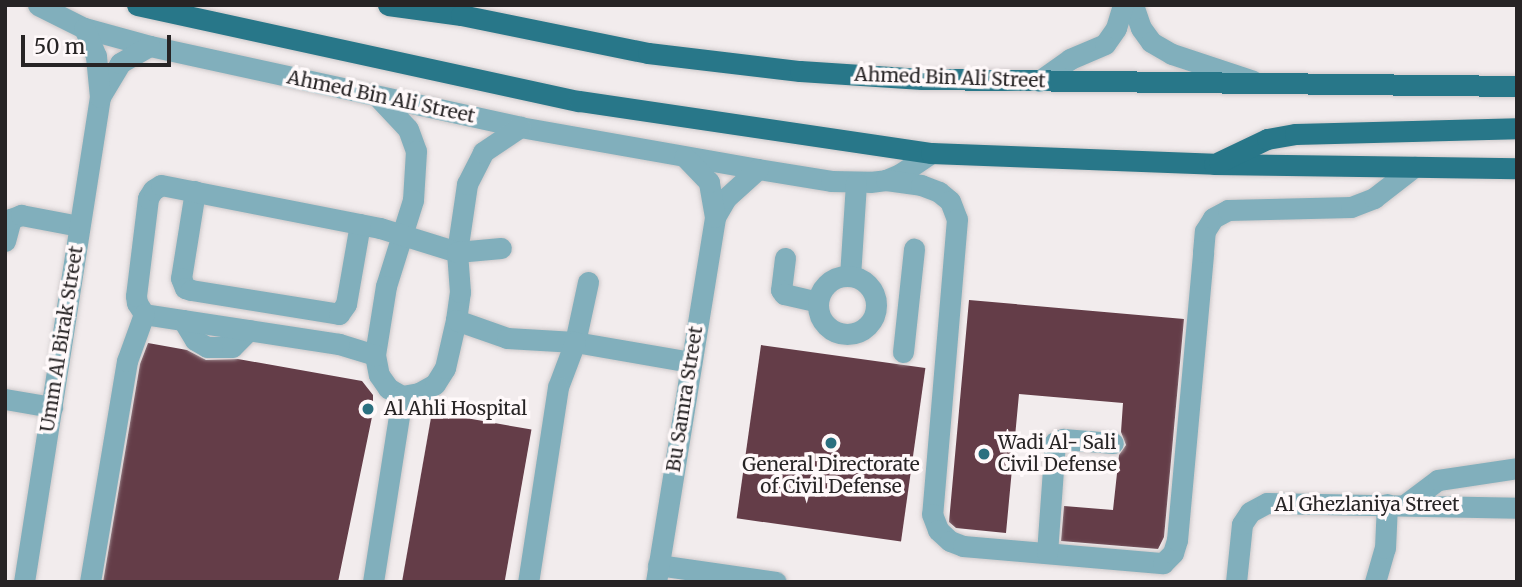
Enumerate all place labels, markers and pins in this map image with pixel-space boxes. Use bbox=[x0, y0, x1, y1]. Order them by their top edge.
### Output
place label: Al Ahli Hospital bbox=[384, 398, 527, 420]
marker: Al Ahli Hospital bbox=[358, 399, 378, 419]
place label: Wadi Al- Sali Civil Defense bbox=[998, 432, 1117, 476]
marker: General Directorate of Civil Defense bbox=[823, 435, 839, 451]
marker: Wadi Al- Sali Civil Defense bbox=[976, 446, 992, 462]
place label: General Directorate of Civil Defense bbox=[742, 454, 920, 498]

